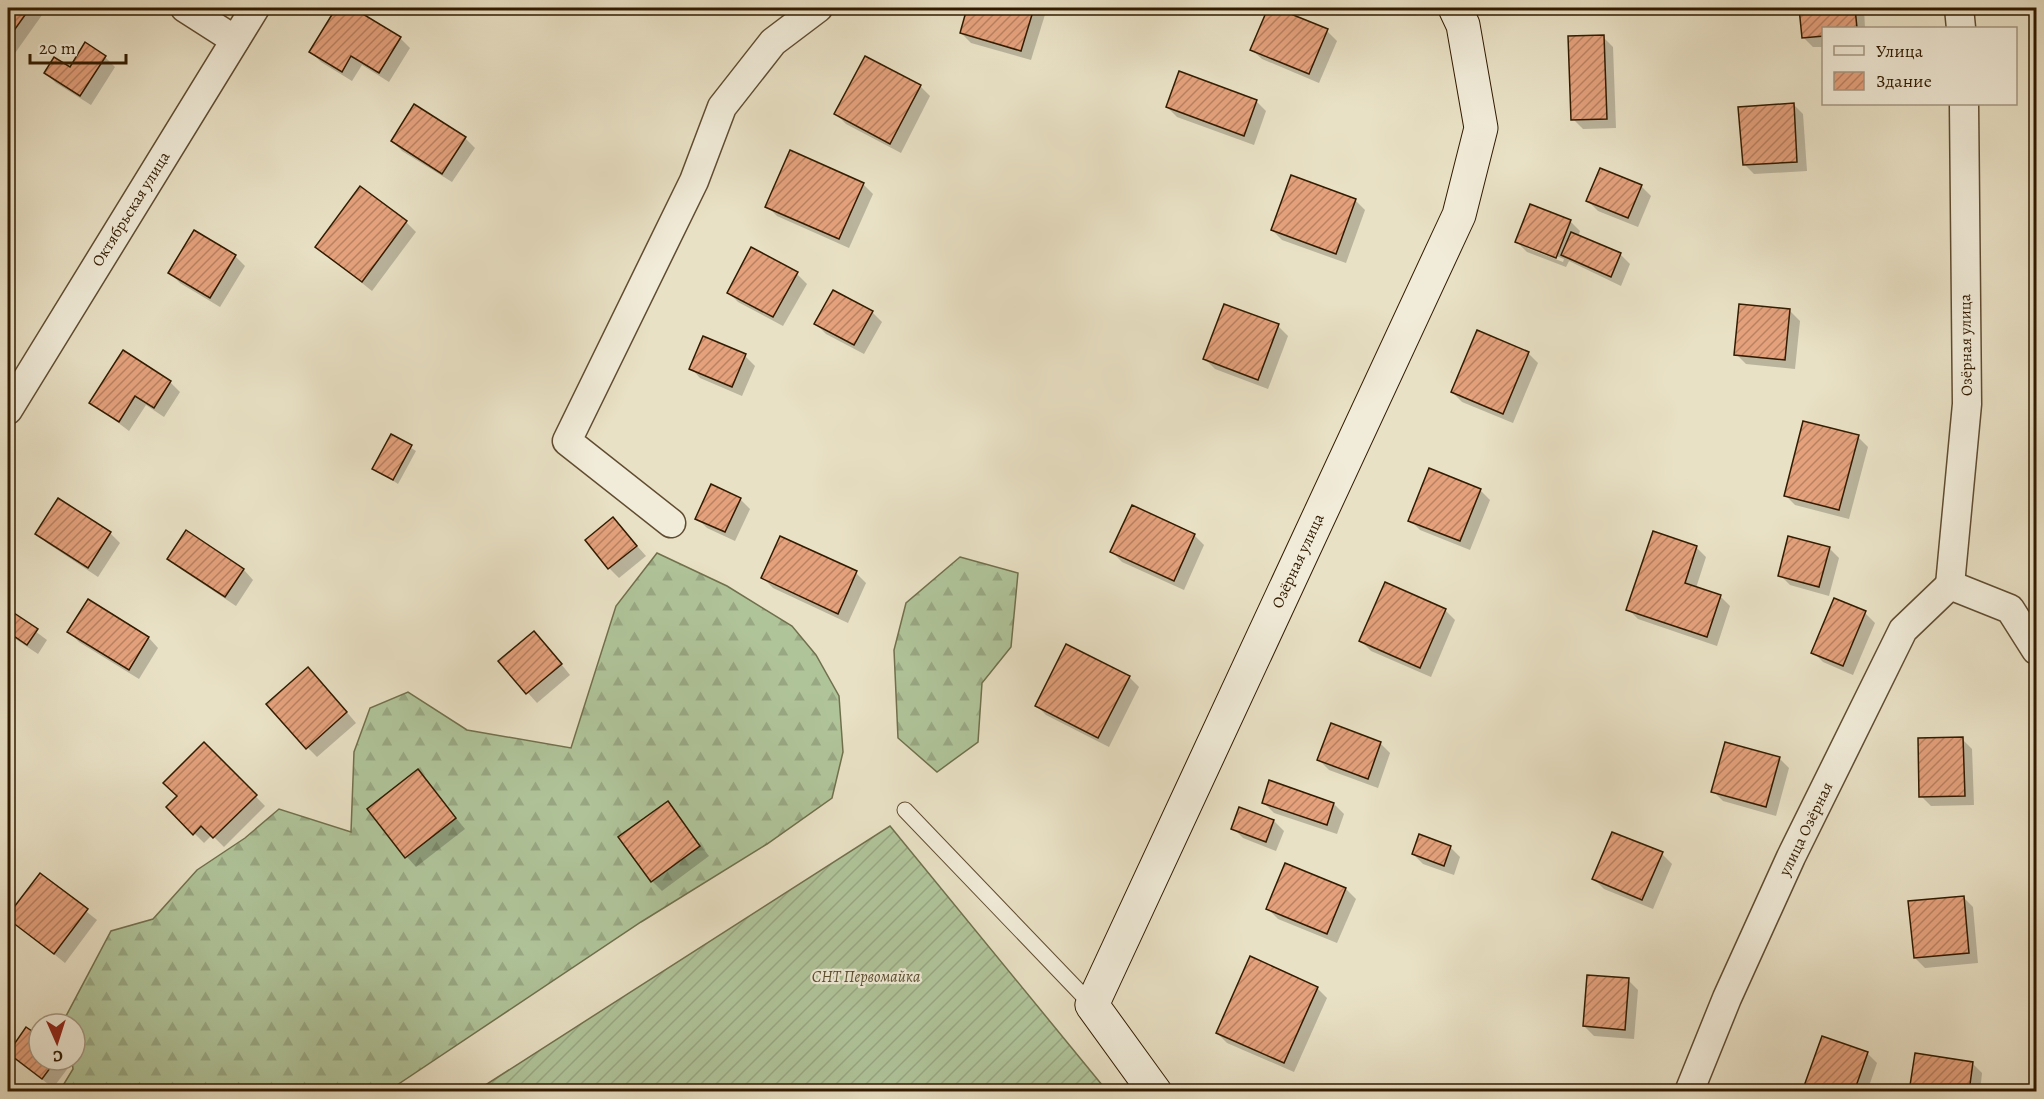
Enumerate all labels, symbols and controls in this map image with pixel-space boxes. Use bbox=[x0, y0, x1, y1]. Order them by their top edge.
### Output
scale bar bbox=[30, 27, 126, 65]
legend bbox=[1822, 27, 2017, 105]
text: 20 m bbox=[39, 36, 76, 60]
text: Улица bbox=[1876, 39, 1924, 63]
text: Здание bbox=[1876, 69, 1932, 93]
street label: Октябрьская улица bbox=[87, 147, 176, 271]
street label: Озёрная улица bbox=[1954, 293, 1978, 396]
street label: Озёрная улица bbox=[1266, 510, 1330, 612]
street label: улица Озёрная bbox=[1773, 778, 1838, 881]
park label: СНТ Первомайка bbox=[812, 966, 920, 988]
north arrow bbox=[27, 1012, 87, 1072]
text: С bbox=[52, 1045, 63, 1067]

